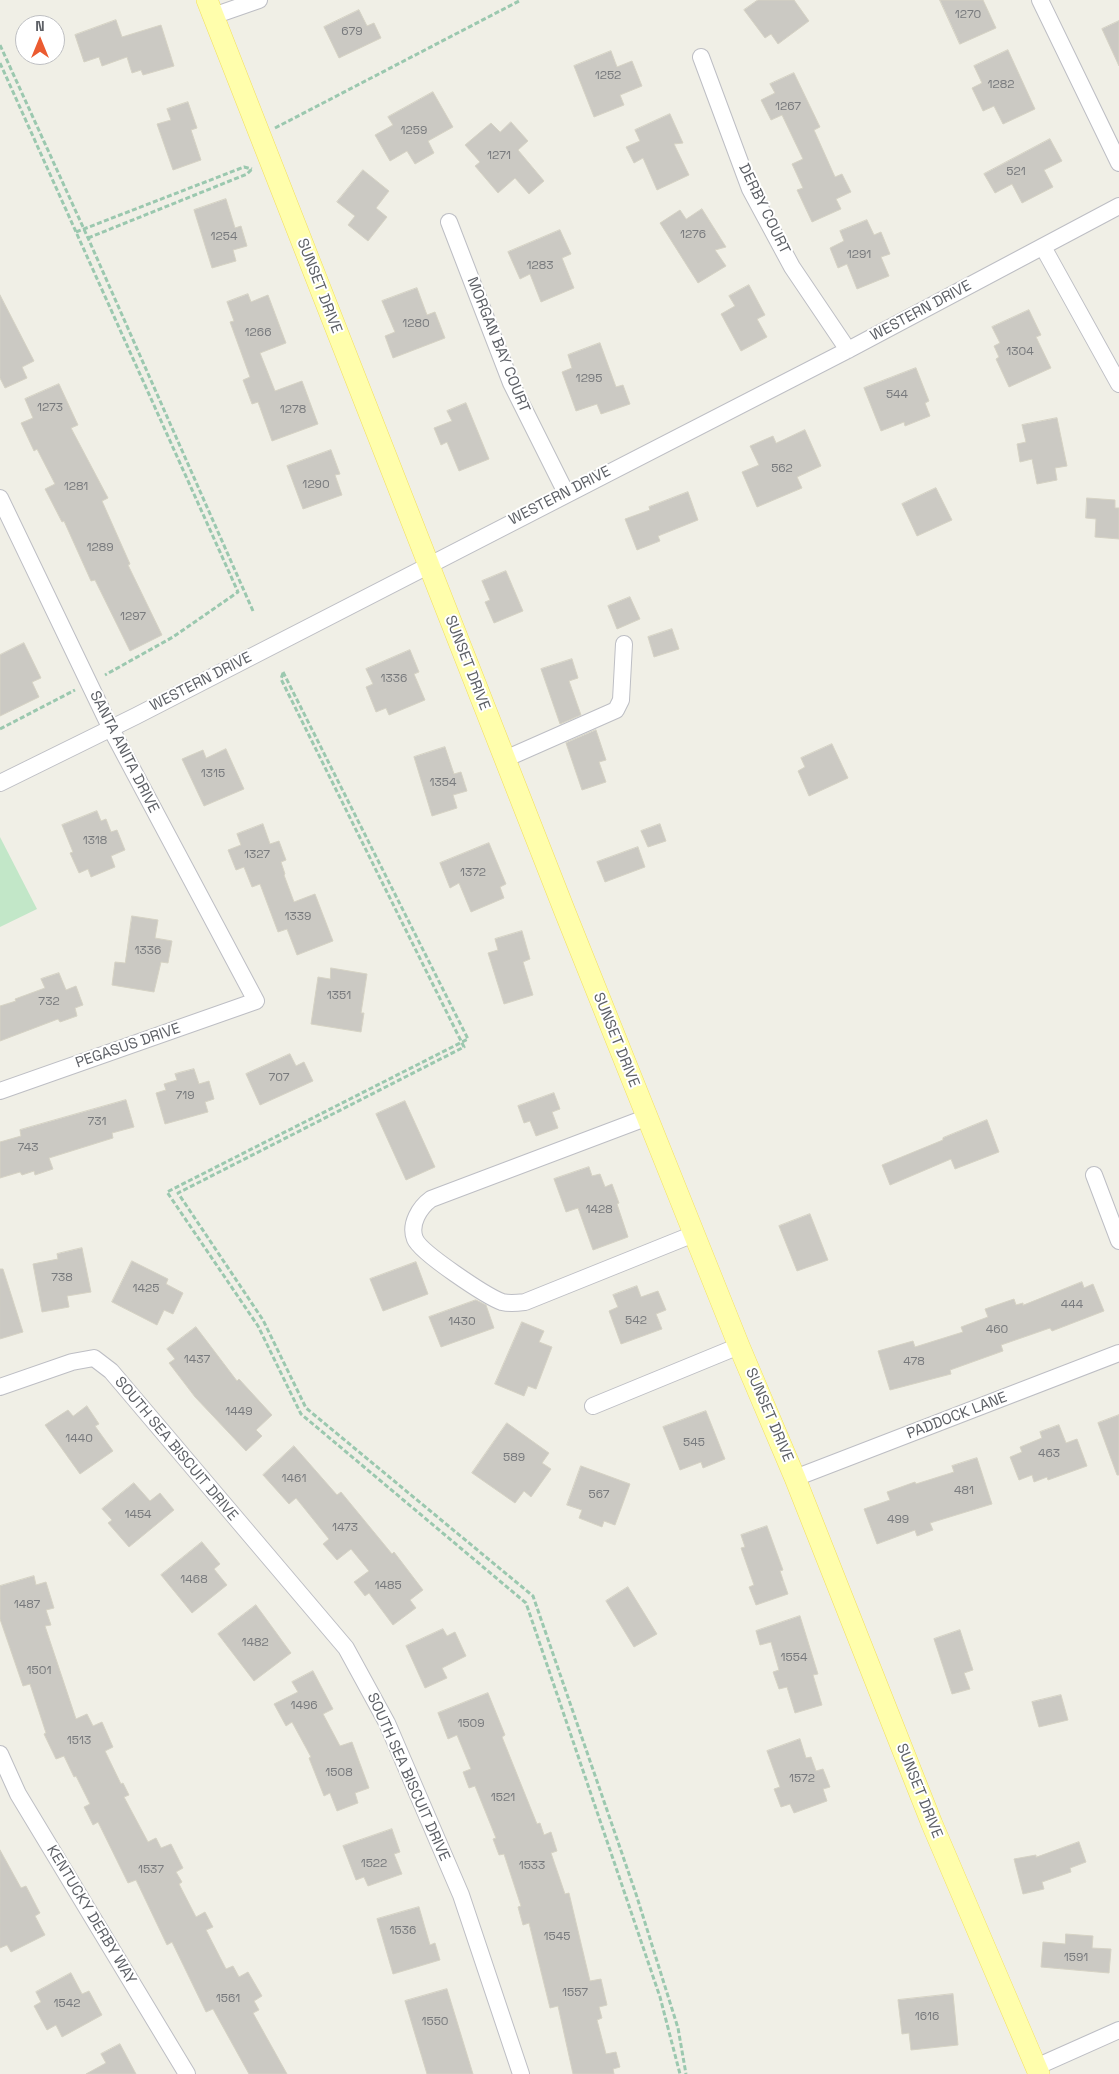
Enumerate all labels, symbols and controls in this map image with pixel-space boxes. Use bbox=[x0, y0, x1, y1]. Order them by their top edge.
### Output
house number: 1270 bbox=[955, 8, 981, 22]
north arrow bbox=[15, 15, 65, 65]
text: N bbox=[35, 17, 45, 35]
house number: 679 bbox=[341, 25, 363, 39]
house number: 1252 bbox=[595, 69, 621, 83]
house number: 1282 bbox=[988, 78, 1014, 92]
house number: 1267 bbox=[775, 100, 801, 114]
house number: 1259 bbox=[401, 124, 427, 138]
house number: 1271 bbox=[487, 149, 511, 163]
street label: DERBY COURT bbox=[734, 161, 794, 257]
house number: 521 bbox=[1006, 165, 1026, 179]
house number: 1276 bbox=[680, 228, 706, 242]
house number: 1254 bbox=[211, 230, 237, 244]
street label: SUNSET DRIVE bbox=[293, 236, 345, 336]
house number: 1291 bbox=[847, 248, 871, 262]
house number: 1283 bbox=[527, 259, 553, 273]
street label: MORGAN BAY COURT bbox=[463, 275, 533, 415]
street label: WESTERN DRIVE bbox=[867, 277, 975, 345]
house number: 1280 bbox=[402, 317, 430, 331]
house number: 1266 bbox=[245, 326, 271, 340]
house number: 1304 bbox=[1006, 345, 1034, 359]
house number: 1295 bbox=[576, 372, 602, 386]
house number: 544 bbox=[886, 388, 908, 402]
house number: 1273 bbox=[37, 401, 63, 415]
house number: 1278 bbox=[280, 403, 306, 417]
house number: 562 bbox=[771, 462, 793, 476]
street label: WESTERN DRIVE bbox=[506, 463, 614, 529]
house number: 1290 bbox=[302, 478, 330, 492]
house number: 1281 bbox=[64, 480, 88, 494]
house number: 1289 bbox=[86, 541, 114, 555]
house number: 1297 bbox=[120, 610, 146, 624]
street label: SUNSET DRIVE bbox=[441, 613, 493, 713]
street label: WESTERN DRIVE bbox=[147, 649, 255, 715]
house number: 1336 bbox=[381, 672, 407, 686]
street label: SANTA ANITA DRIVE bbox=[85, 688, 163, 816]
house number: 1315 bbox=[201, 767, 225, 781]
house number: 1354 bbox=[430, 776, 456, 790]
house number: 1318 bbox=[83, 834, 107, 848]
house number: 1327 bbox=[244, 848, 270, 862]
house number: 1372 bbox=[460, 866, 486, 880]
house number: 1339 bbox=[285, 910, 311, 924]
house number: 1336 bbox=[135, 944, 161, 958]
house number: 1351 bbox=[327, 989, 351, 1003]
street label: SUNSET DRIVE bbox=[589, 990, 643, 1090]
house number: 732 bbox=[38, 995, 60, 1009]
street label: PEGASUS DRIVE bbox=[73, 1020, 183, 1072]
house number: 707 bbox=[269, 1071, 289, 1085]
house number: 719 bbox=[175, 1089, 195, 1103]
house number: 731 bbox=[88, 1115, 106, 1129]
house number: 743 bbox=[18, 1141, 38, 1155]
house number: 1428 bbox=[585, 1203, 613, 1217]
house number: 738 bbox=[51, 1271, 73, 1285]
house number: 1425 bbox=[133, 1282, 159, 1296]
house number: 444 bbox=[1061, 1298, 1083, 1312]
house number: 542 bbox=[625, 1314, 647, 1328]
house number: 1430 bbox=[448, 1315, 476, 1329]
house number: 460 bbox=[986, 1323, 1008, 1337]
house number: 1437 bbox=[184, 1353, 210, 1367]
house number: 478 bbox=[903, 1355, 925, 1369]
street label: SUNSET DRIVE bbox=[741, 1365, 797, 1465]
street label: SOUTH SEA BISCUIT DRIVE bbox=[111, 1373, 241, 1525]
street label: PADDOCK LANE bbox=[904, 1389, 1010, 1443]
house number: 1449 bbox=[225, 1405, 253, 1419]
house number: 1440 bbox=[65, 1432, 93, 1446]
house number: 545 bbox=[683, 1436, 705, 1450]
house number: 463 bbox=[1038, 1447, 1060, 1461]
house number: 589 bbox=[503, 1451, 525, 1465]
house number: 1461 bbox=[282, 1472, 306, 1486]
house number: 481 bbox=[954, 1484, 974, 1498]
house number: 567 bbox=[588, 1488, 610, 1502]
house number: 1454 bbox=[124, 1508, 152, 1522]
house number: 499 bbox=[887, 1513, 909, 1527]
house number: 1473 bbox=[332, 1521, 358, 1535]
house number: 1468 bbox=[180, 1573, 208, 1587]
house number: 1485 bbox=[374, 1579, 402, 1593]
house number: 1487 bbox=[14, 1598, 40, 1612]
house number: 1482 bbox=[241, 1636, 269, 1650]
house number: 1554 bbox=[781, 1651, 807, 1665]
house number: 1501 bbox=[27, 1664, 51, 1678]
street label: SOUTH SEA BISCUIT DRIVE bbox=[363, 1690, 453, 1864]
house number: 1496 bbox=[290, 1699, 318, 1713]
house number: 1509 bbox=[457, 1717, 485, 1731]
house number: 1513 bbox=[67, 1734, 91, 1748]
street label: SUNSET DRIVE bbox=[892, 1741, 946, 1841]
house number: 1508 bbox=[325, 1766, 353, 1780]
house number: 1572 bbox=[789, 1772, 815, 1786]
house number: 1521 bbox=[491, 1791, 515, 1805]
street label: KENTUCKY DERBY WAY bbox=[42, 1842, 140, 1988]
house number: 1522 bbox=[361, 1857, 387, 1871]
house number: 1533 bbox=[519, 1859, 545, 1873]
house number: 1537 bbox=[138, 1863, 164, 1877]
house number: 1536 bbox=[390, 1924, 416, 1938]
house number: 1545 bbox=[544, 1930, 570, 1944]
house number: 1591 bbox=[1064, 1951, 1088, 1965]
house number: 1557 bbox=[562, 1986, 588, 2000]
house number: 1561 bbox=[216, 1992, 240, 2006]
house number: 1542 bbox=[54, 1997, 80, 2011]
house number: 1616 bbox=[915, 2010, 939, 2024]
house number: 1550 bbox=[421, 2015, 449, 2029]

